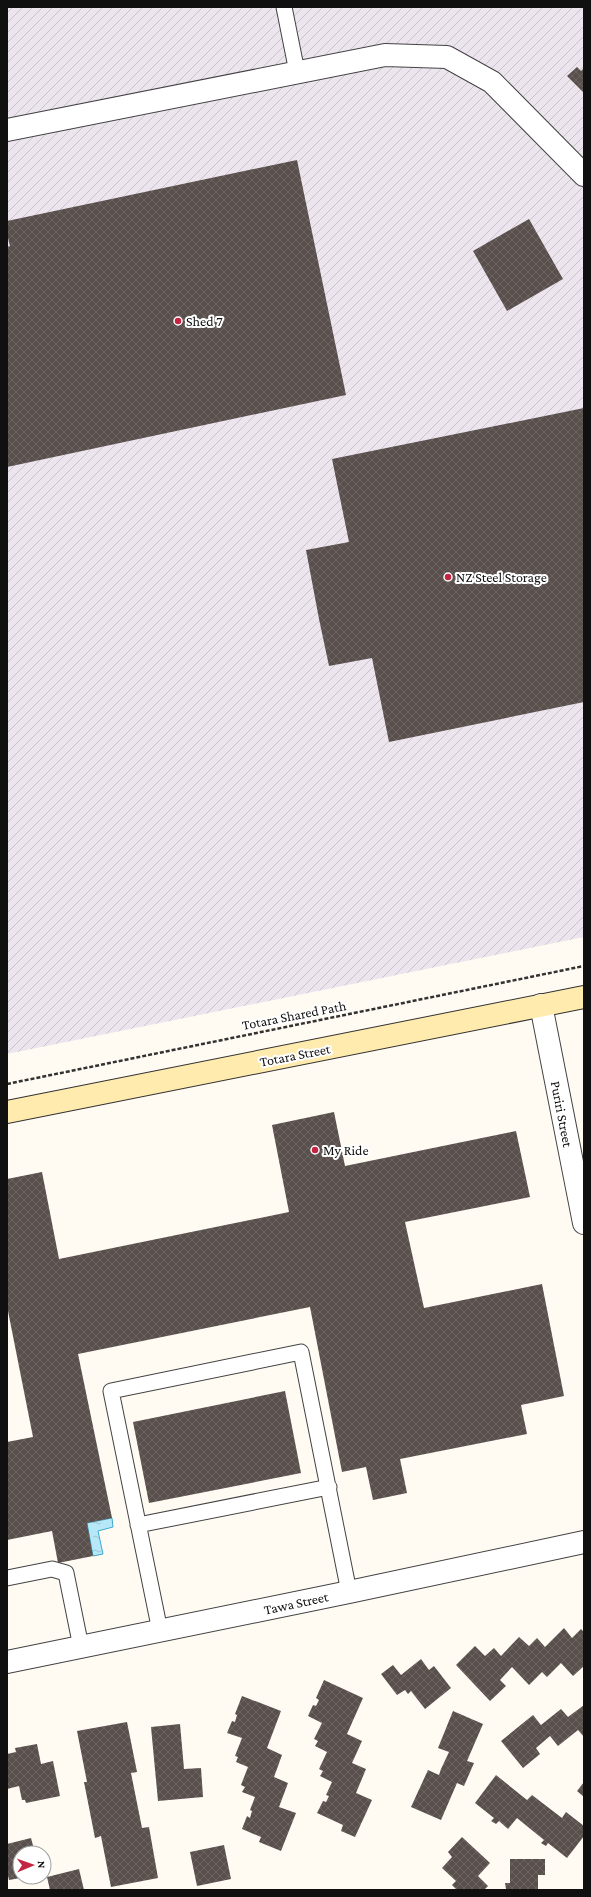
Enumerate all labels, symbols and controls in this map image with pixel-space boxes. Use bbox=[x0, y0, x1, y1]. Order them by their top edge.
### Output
place label: Shed 7 bbox=[186, 313, 223, 329]
marker: Shed 7 bbox=[173, 316, 183, 326]
place label: NZ Steel Storage bbox=[456, 569, 547, 585]
marker: NZ Steel Storage bbox=[443, 572, 453, 582]
street label: Totara Shared Path bbox=[241, 997, 348, 1033]
street label: Totara Street bbox=[258, 1040, 332, 1070]
street label: Puriri Street bbox=[548, 1080, 576, 1149]
place label: My Ride bbox=[323, 1142, 369, 1158]
marker: My Ride bbox=[310, 1145, 320, 1155]
street label: Tawa Street bbox=[262, 1588, 330, 1618]
north arrow bbox=[12, 1845, 52, 1885]
text: N bbox=[36, 1861, 48, 1869]

